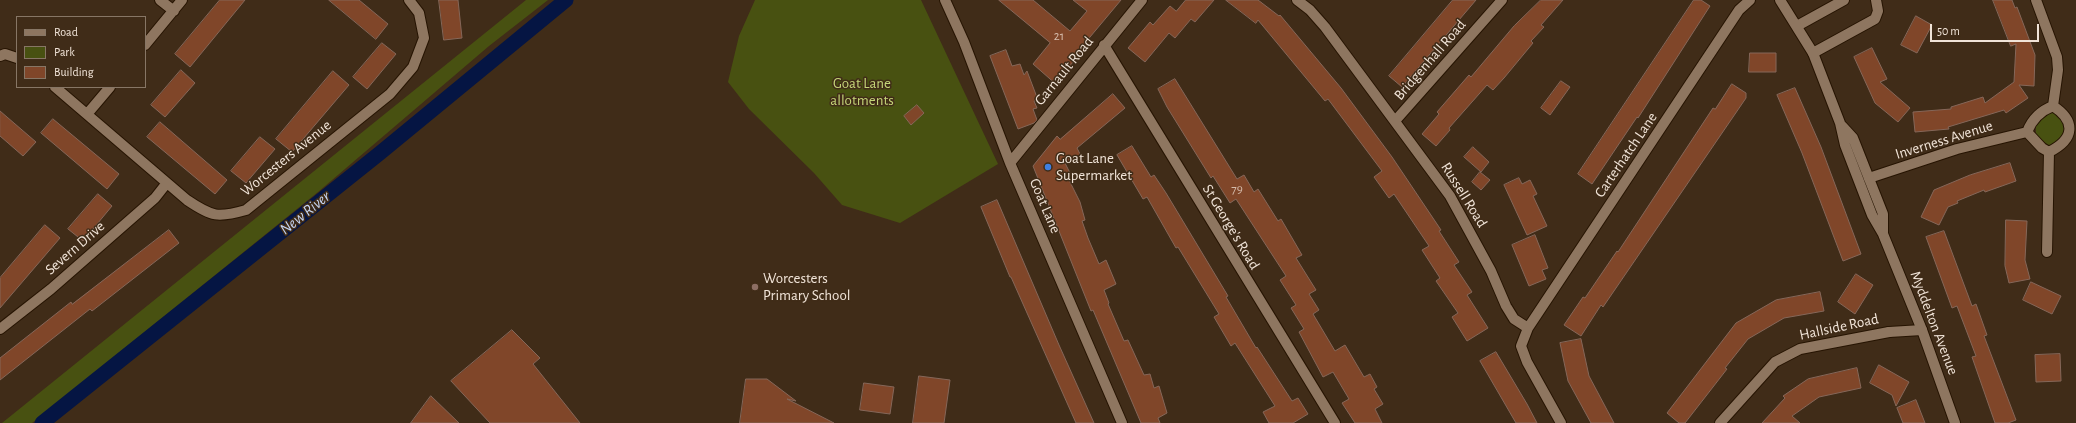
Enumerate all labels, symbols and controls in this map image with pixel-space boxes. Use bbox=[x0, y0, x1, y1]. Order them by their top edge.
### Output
legend bbox=[16, 16, 146, 88]
street label: Bridgenhall Road bbox=[1390, 16, 1470, 104]
scale bar bbox=[1932, 16, 2041, 42]
text: 50 m bbox=[1937, 25, 1960, 37]
text: Road bbox=[54, 26, 78, 38]
house number: 21 bbox=[1054, 28, 1064, 44]
street label: Garnault Road bbox=[1031, 33, 1097, 109]
text: Park bbox=[54, 46, 75, 58]
text: Building bbox=[54, 66, 94, 78]
park label: Goat Lane allotments bbox=[830, 74, 894, 109]
street label: Carterhatch Lane bbox=[1591, 109, 1661, 201]
street label: Worcesters Avenue bbox=[237, 116, 335, 200]
street label: Inverness Avenue bbox=[1893, 117, 1995, 163]
place label: Goat Lane Supermarket bbox=[1056, 149, 1132, 184]
street label: Russell Road bbox=[1437, 159, 1491, 231]
marker: Goat Lane Supermarket bbox=[1043, 162, 1053, 172]
street label: Goat Lane bbox=[1025, 176, 1065, 236]
street label: St George's Road bbox=[1199, 181, 1263, 273]
house number: 79 bbox=[1231, 181, 1243, 197]
water label: New River bbox=[276, 187, 334, 239]
street label: Severn Drive bbox=[42, 217, 108, 279]
place label: Worcesters Primary School bbox=[763, 269, 851, 304]
street label: Myddelton Avenue bbox=[1906, 269, 1962, 377]
marker: Worcesters Primary School bbox=[750, 282, 760, 292]
street label: Hallside Road bbox=[1798, 310, 1880, 344]

